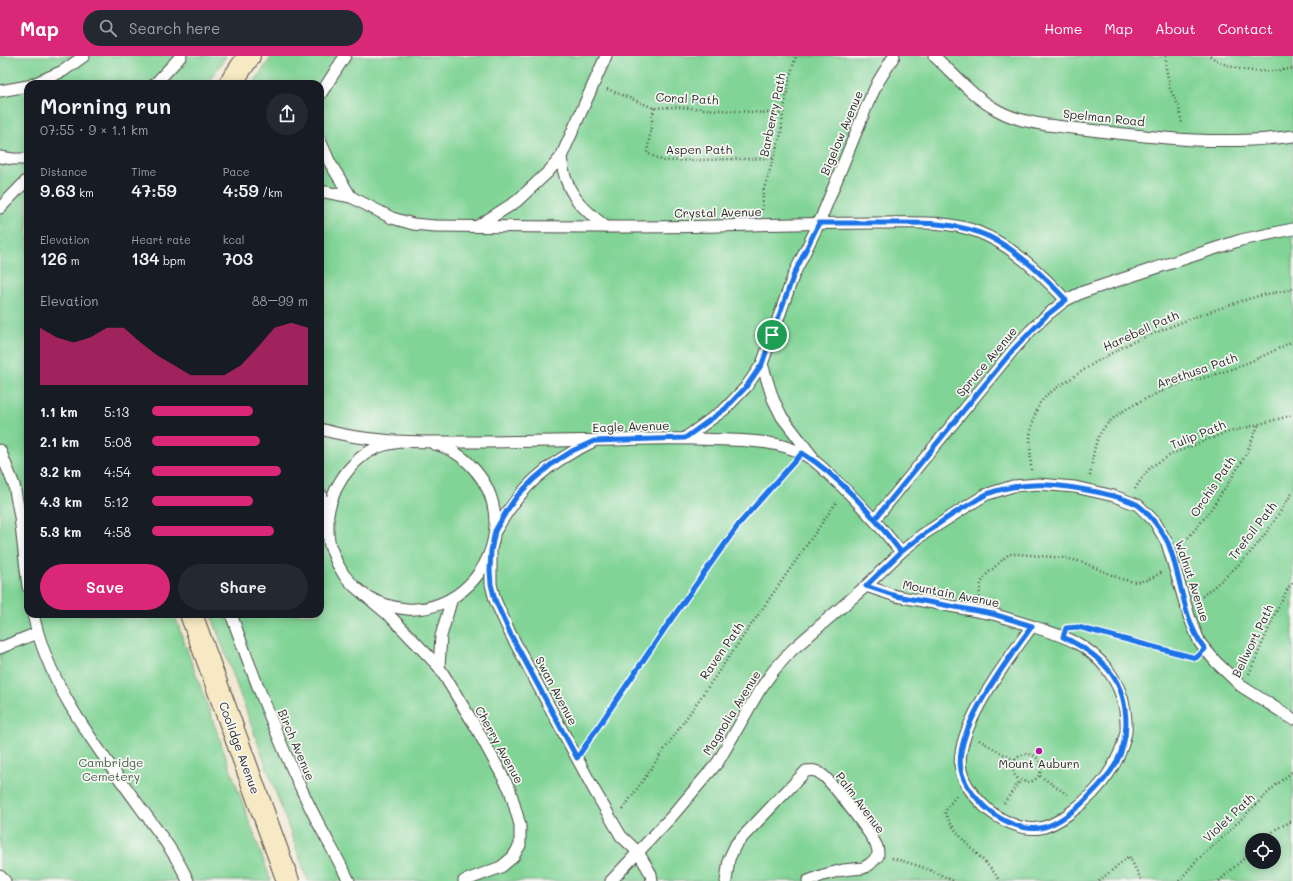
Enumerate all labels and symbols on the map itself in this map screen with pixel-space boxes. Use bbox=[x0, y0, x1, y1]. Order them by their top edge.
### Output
street label: Barberry Path bbox=[755, 71, 789, 158]
street label: Coral Path bbox=[655, 88, 719, 108]
street label: Bigelow Avenue bbox=[816, 88, 866, 177]
street label: Spelman Road bbox=[1062, 105, 1146, 129]
street label: Aspen Path bbox=[666, 141, 732, 157]
street label: Crystal Avenue bbox=[674, 203, 762, 221]
street label: Harebell Path bbox=[1100, 306, 1181, 354]
pin bbox=[755, 318, 789, 352]
street label: Spruce Avenue bbox=[952, 323, 1020, 400]
street label: Arethusa Path bbox=[1154, 349, 1239, 391]
street label: Tulip Path bbox=[1168, 416, 1228, 452]
street label: Eagle Avenue bbox=[592, 417, 670, 435]
street label: Orchis Path bbox=[1186, 453, 1238, 520]
street label: Trefoil Path bbox=[1225, 498, 1280, 563]
street label: Walnut Avenue bbox=[1172, 538, 1214, 624]
street label: Mountain Avenue bbox=[901, 576, 1001, 610]
street label: Bellwort Path bbox=[1228, 601, 1277, 680]
street label: Raven Path bbox=[696, 619, 747, 682]
street label: Swan Avenue bbox=[532, 653, 582, 728]
street label: Magnolia Avenue bbox=[699, 667, 764, 758]
street label: Coolidge Avenue bbox=[216, 699, 264, 796]
street label: Cherry Avenue bbox=[472, 703, 528, 786]
street label: Birch Avenue bbox=[275, 706, 319, 783]
marker: Mount Auburn bbox=[1034, 746, 1044, 756]
park label: Cambridge Cemetery bbox=[79, 754, 143, 784]
place label: Mount Auburn bbox=[999, 755, 1079, 771]
street label: Palm Avenue bbox=[833, 769, 889, 836]
street label: Violet Path bbox=[1199, 789, 1258, 845]

